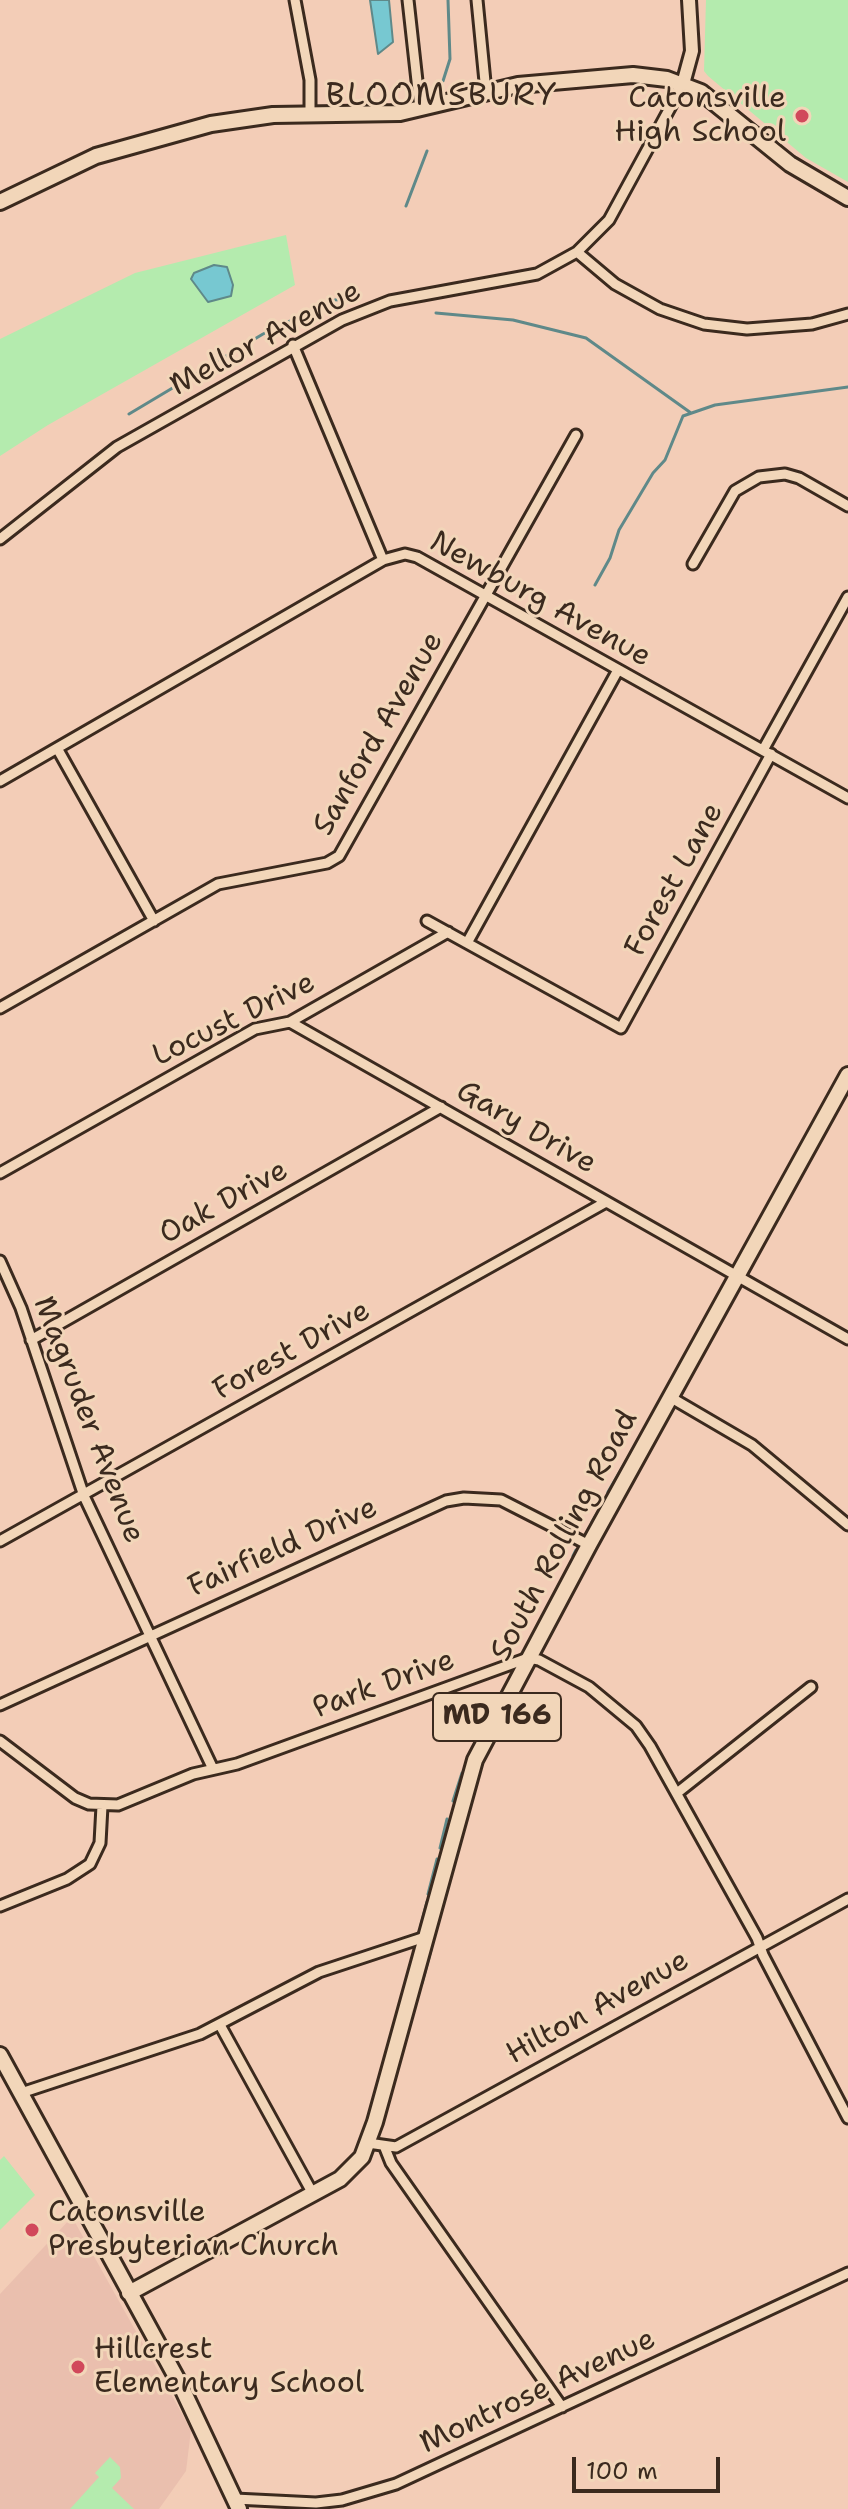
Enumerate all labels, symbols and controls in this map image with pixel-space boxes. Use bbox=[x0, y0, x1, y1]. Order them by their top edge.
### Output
district label: BLOOMSBURY bbox=[326, 78, 558, 116]
place label: Catonsville High School bbox=[615, 81, 786, 152]
marker: Catonsville High School bbox=[793, 107, 811, 125]
street label: Mellor Avenue bbox=[164, 274, 368, 404]
street label: Newburg Avenue bbox=[423, 524, 657, 676]
street label: Sanford Avenue bbox=[306, 626, 452, 842]
street label: Forest Lane bbox=[618, 797, 732, 963]
street label: Locust Drive bbox=[147, 965, 321, 1075]
street label: Gary Drive bbox=[450, 1074, 602, 1182]
street label: Oak Drive bbox=[154, 1153, 294, 1253]
street label: Magruder Avenue bbox=[24, 1292, 152, 1548]
street label: Forest Drive bbox=[207, 1293, 377, 1409]
street label: South Rolling Road bbox=[484, 1404, 646, 1668]
street label: Fairfield Drive bbox=[183, 1490, 383, 1606]
street label: Park Drive bbox=[308, 1643, 460, 1727]
road number: MD 166 bbox=[433, 1693, 561, 1741]
street label: Hilton Avenue bbox=[500, 1943, 696, 2073]
place label: Catonsville Presbyterian Church bbox=[48, 2195, 339, 2266]
marker: Catonsville Presbyterian Church bbox=[23, 2221, 41, 2239]
street label: Montrose Avenue bbox=[415, 2322, 661, 2462]
place label: Hillcrest Elementary School bbox=[94, 2332, 364, 2402]
marker: Hillcrest Elementary School bbox=[69, 2358, 87, 2376]
scale bar bbox=[576, 2441, 724, 2491]
text: 100 m bbox=[586, 2455, 658, 2487]

